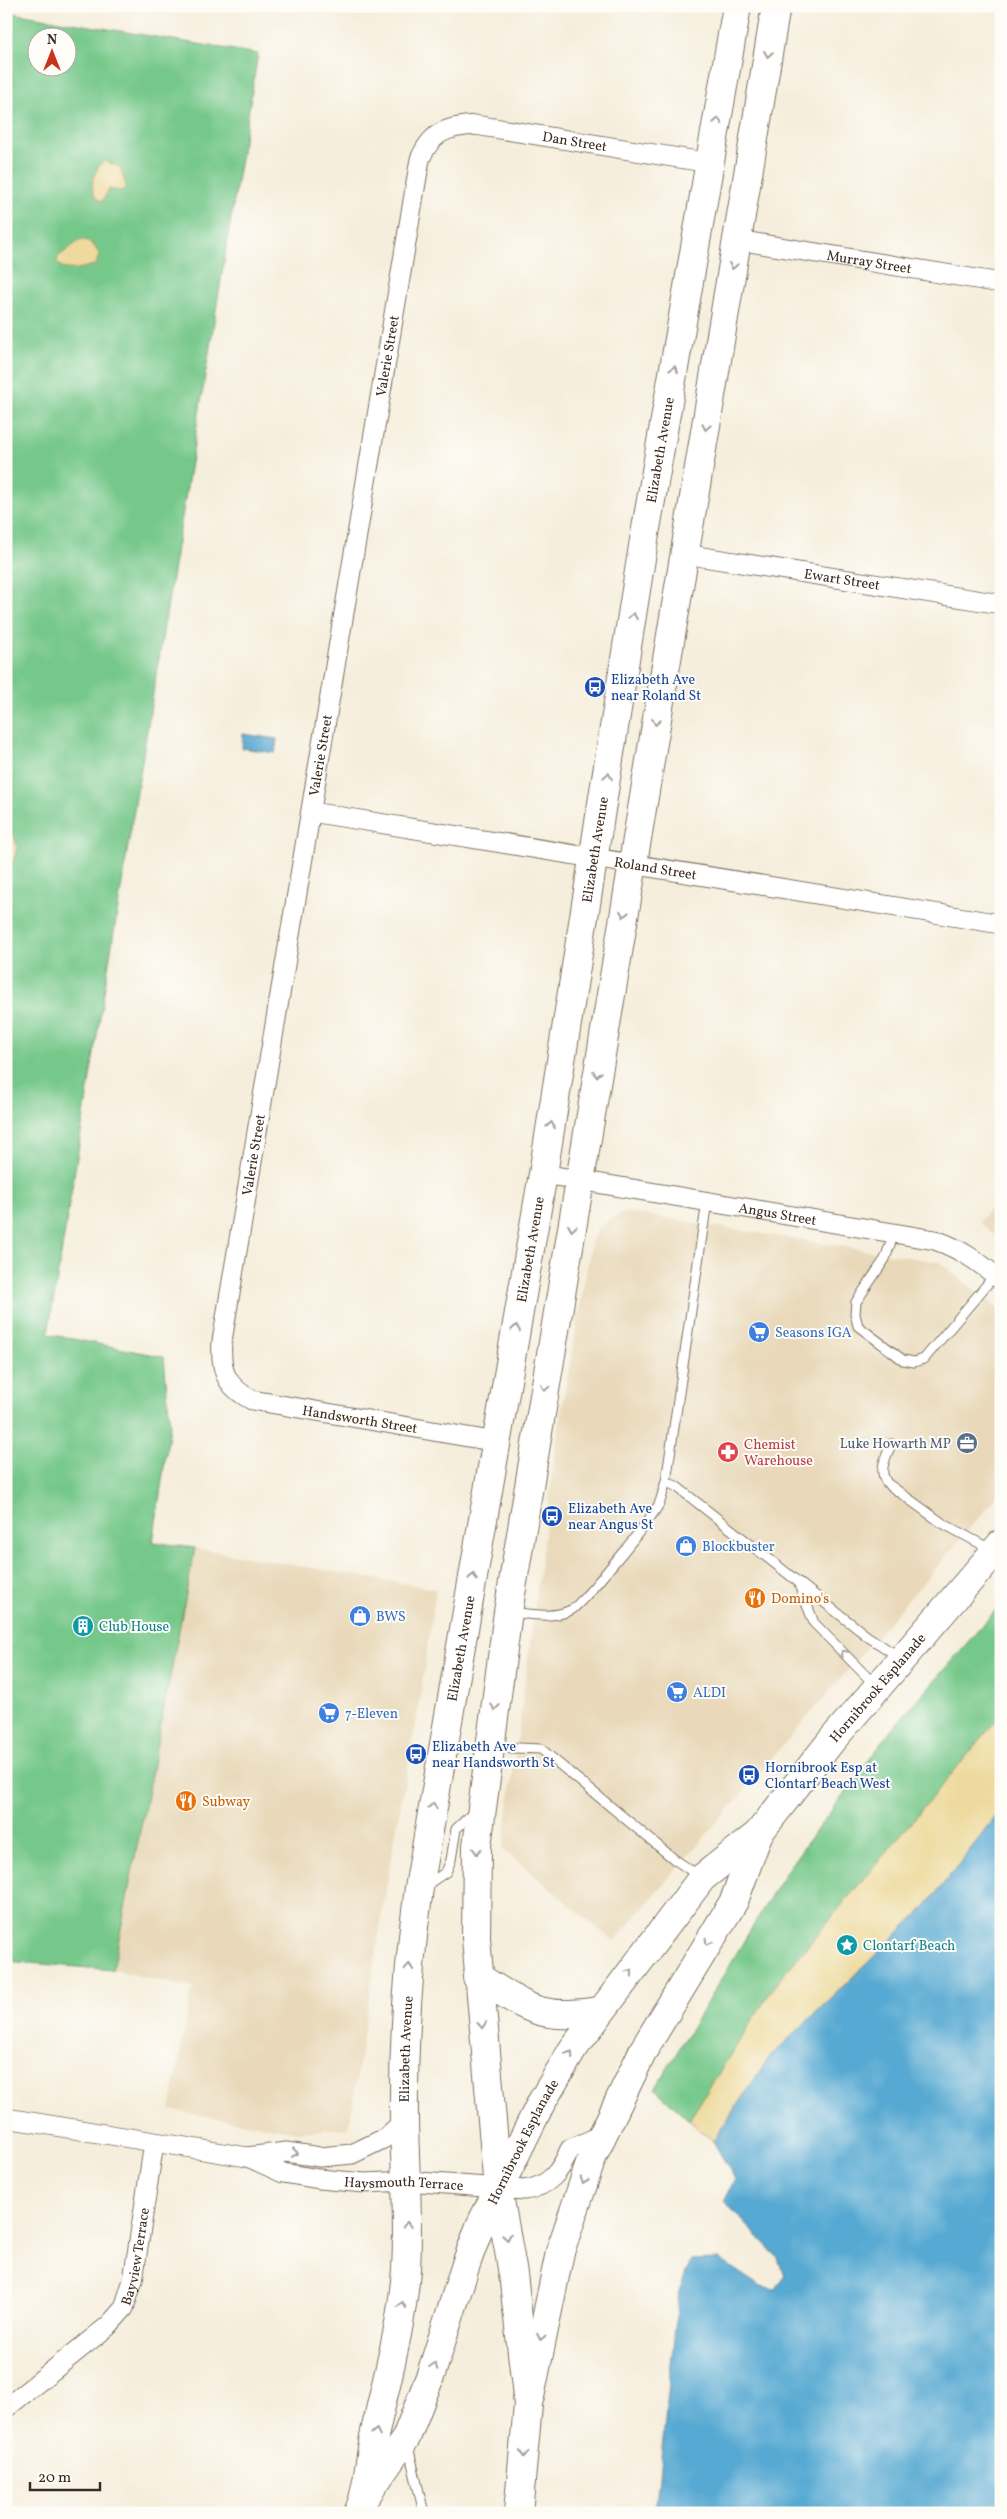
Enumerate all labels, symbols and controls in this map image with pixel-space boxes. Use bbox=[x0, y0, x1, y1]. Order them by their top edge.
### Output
north arrow bbox=[28, 28, 78, 78]
text: N bbox=[47, 31, 57, 50]
one-way arrow bbox=[763, 50, 773, 59]
one-way arrow bbox=[712, 116, 722, 125]
street label: Dan Street bbox=[541, 128, 608, 157]
street label: Murray Street bbox=[825, 247, 913, 279]
one-way arrow bbox=[728, 262, 738, 271]
street label: Valerie Street bbox=[372, 314, 405, 398]
one-way arrow bbox=[669, 365, 679, 374]
street label: Elizabeth Avenue bbox=[643, 395, 680, 504]
one-way arrow bbox=[701, 422, 711, 431]
street label: Ewart Street bbox=[803, 565, 881, 596]
one-way arrow bbox=[627, 611, 637, 620]
place label: Elizabeth Ave near Roland St bbox=[611, 671, 701, 706]
bus stop icon: Elizabeth Ave near Roland St bbox=[583, 675, 607, 699]
street label: Valerie Street bbox=[305, 713, 338, 798]
one-way arrow bbox=[651, 718, 661, 727]
one-way arrow bbox=[602, 772, 612, 781]
street label: Elizabeth Avenue bbox=[578, 795, 614, 904]
street label: Roland Street bbox=[612, 853, 698, 885]
one-way arrow bbox=[619, 909, 629, 918]
one-way arrow bbox=[593, 1070, 603, 1078]
street label: Valerie Street bbox=[239, 1113, 271, 1197]
one-way arrow bbox=[545, 1121, 555, 1130]
street label: Elizabeth Avenue bbox=[513, 1195, 550, 1304]
street label: Angus Street bbox=[737, 1199, 818, 1231]
one-way arrow bbox=[567, 1224, 577, 1232]
supermarket icon: Seasons IGA bbox=[747, 1320, 771, 1344]
one-way arrow bbox=[511, 1324, 521, 1333]
place label: Seasons IGA bbox=[775, 1324, 852, 1343]
one-way arrow bbox=[540, 1384, 550, 1393]
street label: Handsworth Street bbox=[301, 1402, 419, 1439]
office icon: Luke Howarth MP bbox=[955, 1431, 979, 1455]
place label: Luke Howarth MP bbox=[840, 1435, 951, 1454]
place label: Chemist Warehouse bbox=[744, 1436, 813, 1471]
pharmacy icon: Chemist Warehouse bbox=[716, 1440, 740, 1464]
place label: Elizabeth Ave near Angus St bbox=[568, 1500, 653, 1535]
bus stop icon: Elizabeth Ave near Angus St bbox=[540, 1504, 564, 1528]
shop icon: Blockbuster bbox=[674, 1534, 698, 1558]
place label: Blockbuster bbox=[702, 1538, 775, 1557]
one-way arrow bbox=[468, 1573, 478, 1582]
restaurant icon: Domino's bbox=[743, 1586, 767, 1610]
place label: Domino's bbox=[771, 1590, 829, 1609]
street label: Elizabeth Avenue bbox=[444, 1594, 481, 1703]
shop icon: BWS bbox=[348, 1604, 372, 1628]
place label: BWS bbox=[376, 1608, 406, 1627]
building icon: Club House bbox=[71, 1614, 95, 1638]
place label: Club House bbox=[99, 1618, 170, 1637]
street label: Hornibrook Esplanade bbox=[826, 1629, 931, 1747]
one-way arrow bbox=[840, 1649, 849, 1658]
supermarket icon: ALDI bbox=[665, 1680, 689, 1704]
place label: ALDI bbox=[693, 1684, 726, 1703]
supermarket icon: 7-Eleven bbox=[317, 1701, 341, 1725]
one-way arrow bbox=[490, 1703, 501, 1711]
place label: 7-Eleven bbox=[345, 1705, 398, 1724]
place label: Elizabeth Ave near Handsworth St bbox=[432, 1738, 555, 1773]
bus stop icon: Elizabeth Ave near Handsworth St bbox=[404, 1742, 428, 1766]
place label: Hornibrook Esp at Clontarf Beach West bbox=[765, 1759, 890, 1794]
bus stop icon: Hornibrook Esp at Clontarf Beach West bbox=[737, 1763, 761, 1787]
restaurant icon: Subway bbox=[174, 1789, 198, 1813]
place label: Subway bbox=[202, 1793, 251, 1812]
one-way arrow bbox=[428, 1802, 438, 1811]
one-way arrow bbox=[472, 1848, 482, 1855]
place icon: Clontarf Beach bbox=[835, 1933, 859, 1957]
one-way arrow bbox=[705, 1937, 715, 1946]
place label: Clontarf Beach bbox=[863, 1937, 955, 1956]
one-way arrow bbox=[404, 1963, 415, 1971]
one-way arrow bbox=[624, 1969, 632, 1978]
street label: Elizabeth Avenue bbox=[396, 1995, 419, 2103]
one-way arrow bbox=[476, 2021, 487, 2029]
one-way arrow bbox=[564, 2050, 574, 2059]
street label: Hornibrook Esplanade bbox=[484, 2076, 564, 2208]
one-way arrow bbox=[291, 2148, 300, 2158]
street label: Haysmouth Terrace bbox=[343, 2173, 464, 2196]
one-way arrow bbox=[580, 2176, 590, 2184]
street label: Bayview Terrace bbox=[117, 2206, 155, 2308]
one-way arrow bbox=[402, 2221, 412, 2229]
one-way arrow bbox=[501, 2233, 511, 2241]
one-way arrow bbox=[396, 2301, 406, 2310]
one-way arrow bbox=[537, 2333, 547, 2341]
one-way arrow bbox=[428, 2362, 438, 2370]
one-way arrow bbox=[370, 2427, 380, 2436]
one-way arrow bbox=[519, 2450, 530, 2458]
scale bar bbox=[30, 2459, 100, 2491]
text: 20 m bbox=[38, 2468, 71, 2489]

